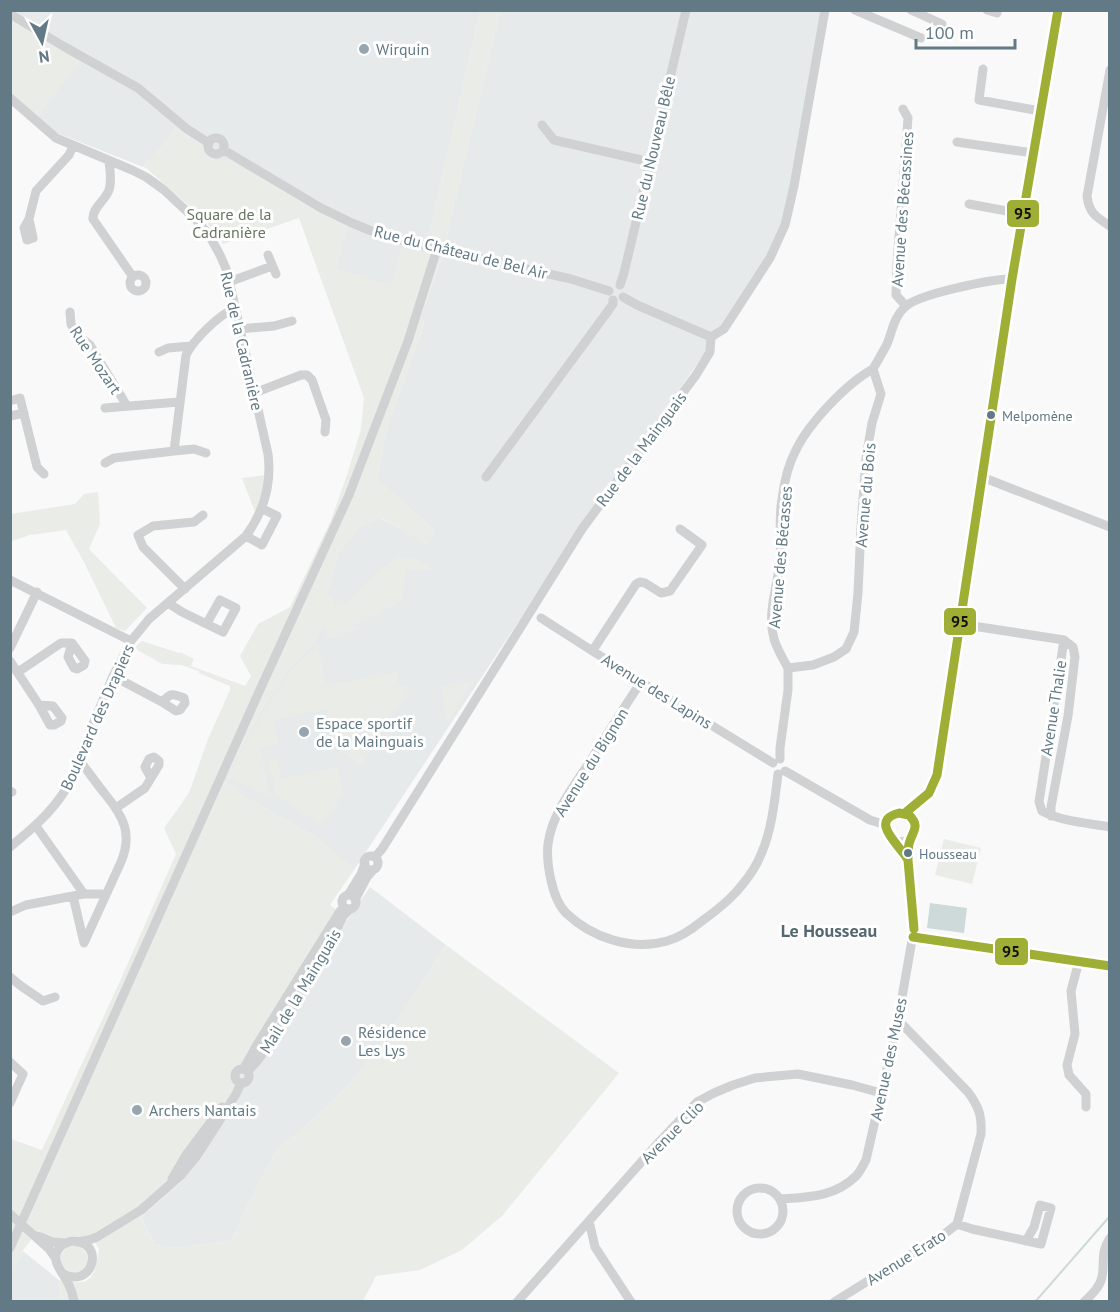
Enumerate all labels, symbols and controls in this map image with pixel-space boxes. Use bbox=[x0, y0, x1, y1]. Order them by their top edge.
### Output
north arrow bbox=[12, 12, 72, 72]
scale bar bbox=[916, 12, 1015, 50]
text: 100 m bbox=[925, 21, 974, 44]
place label: Wirquin bbox=[376, 39, 429, 59]
marker: Wirquin bbox=[357, 42, 371, 56]
text: N bbox=[37, 46, 51, 67]
street label: Rue du Nouveau Bêle bbox=[627, 74, 679, 222]
street label: Avenue des Bécassines bbox=[887, 130, 917, 287]
line badge: 95 bbox=[1006, 199, 1040, 228]
text: 95 bbox=[1014, 203, 1032, 223]
park label: Square de la Cadranière bbox=[186, 204, 272, 242]
street label: Rue du Château de Bel Air bbox=[372, 221, 550, 283]
street label: Rue de la Cadranière bbox=[216, 270, 268, 412]
street label: Rue Mozart bbox=[66, 322, 126, 398]
street label: Rue de la Mainguais bbox=[591, 388, 691, 510]
place label: Melpomène bbox=[1002, 407, 1073, 425]
marker: Melpomène bbox=[985, 409, 997, 421]
street label: Avenue du Bois bbox=[850, 442, 880, 548]
street label: Avenue des Bécasses bbox=[764, 485, 796, 629]
line badge: 95 bbox=[943, 607, 977, 636]
text: 95 bbox=[951, 611, 969, 631]
street label: Boulevard des Drapiers bbox=[56, 641, 138, 793]
street label: Avenue des Lapins bbox=[598, 649, 716, 733]
street label: Avenue Thalie bbox=[1036, 659, 1070, 757]
street label: Avenue du Bignon bbox=[550, 704, 632, 820]
place label: Espace sportif de la Mainguais bbox=[316, 713, 424, 751]
marker: Espace sportif de la Mainguais bbox=[297, 725, 311, 739]
place label: Housseau bbox=[919, 845, 977, 863]
marker: Housseau bbox=[902, 847, 914, 859]
district label: Le Housseau bbox=[781, 919, 877, 942]
street label: Mail de la Mainguais bbox=[255, 925, 345, 1057]
line badge: 95 bbox=[994, 937, 1029, 966]
text: 95 bbox=[1002, 941, 1020, 961]
street label: Avenue des Muses bbox=[865, 996, 911, 1122]
place label: Résidence Les Lys bbox=[358, 1022, 426, 1060]
marker: Résidence Les Lys bbox=[339, 1034, 353, 1048]
street label: Avenue Clio bbox=[636, 1096, 708, 1168]
place label: Archers Nantais bbox=[149, 1100, 256, 1120]
marker: Archers Nantais bbox=[130, 1103, 144, 1117]
street label: Avenue Erato bbox=[863, 1225, 949, 1289]

